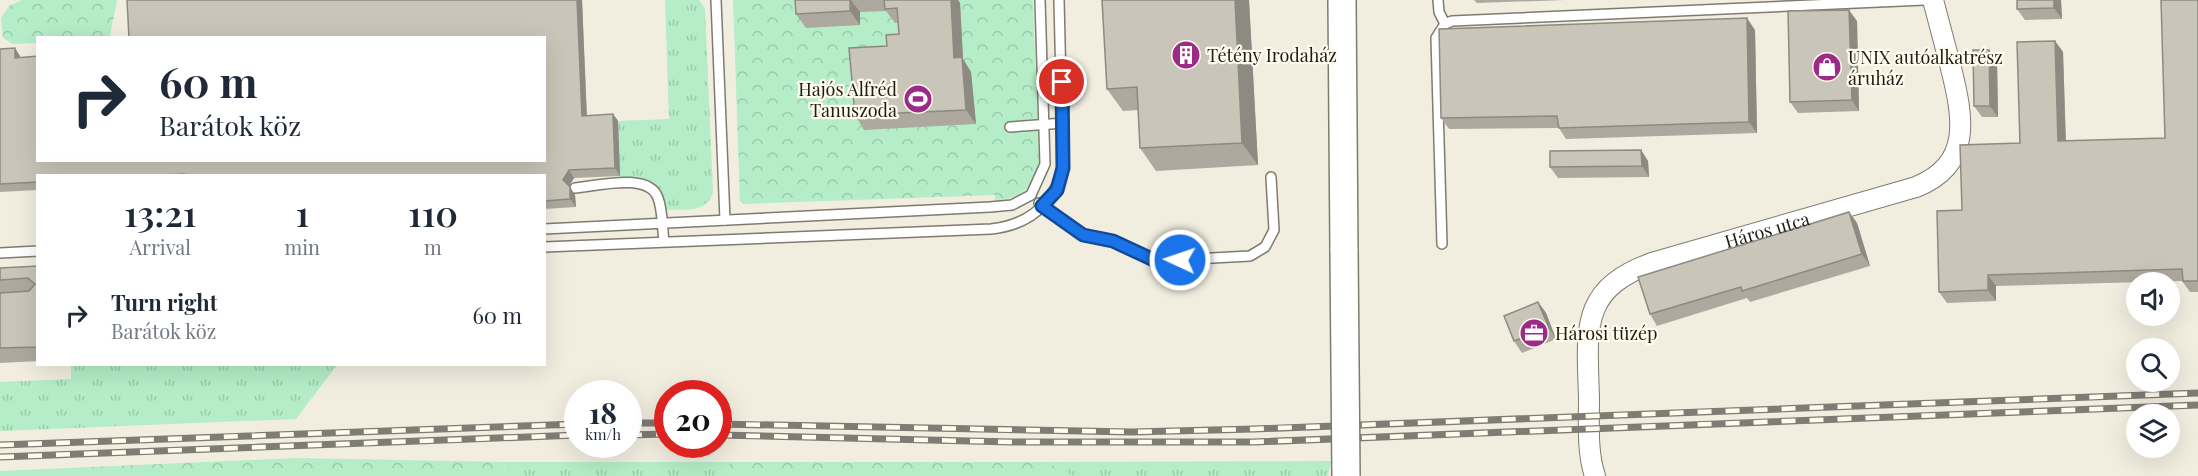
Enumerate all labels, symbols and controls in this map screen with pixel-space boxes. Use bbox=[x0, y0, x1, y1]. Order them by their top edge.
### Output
building icon: Tétény Irodaház bbox=[1170, 39, 1202, 71]
place label: Tétény Irodaház bbox=[1207, 43, 1337, 67]
place label: UNIX autóalkatrész áruház bbox=[1848, 45, 2003, 90]
shop icon: UNIX autóalkatrész áruház bbox=[1811, 51, 1843, 83]
text: 60 m bbox=[159, 53, 257, 109]
pin bbox=[1036, 56, 1087, 107]
icon: right bbox=[60, 60, 138, 138]
icon: arrive bbox=[1045, 65, 1078, 98]
place label: Hajós Alfréd Tanuszoda bbox=[798, 77, 898, 122]
sports icon: Hajós Alfréd Tanuszoda bbox=[902, 83, 934, 115]
text: Barátok köz bbox=[159, 107, 301, 143]
text: 13:21 bbox=[124, 188, 196, 236]
text: 1 bbox=[295, 188, 309, 236]
text: 110 bbox=[408, 188, 458, 236]
street label: Háros utca bbox=[1722, 206, 1812, 253]
position arrow bbox=[1148, 228, 1212, 292]
text: Arrival bbox=[129, 233, 191, 260]
text: min bbox=[284, 233, 320, 260]
text: m bbox=[424, 233, 442, 260]
map controls bbox=[2126, 272, 2180, 458]
button: sound bbox=[2126, 272, 2180, 326]
text: Turn right bbox=[111, 287, 217, 317]
icon: right bbox=[60, 299, 93, 332]
text: 60 m bbox=[472, 300, 522, 330]
text: Barátok köz bbox=[111, 317, 216, 344]
office icon: Hárosi tüzép bbox=[1518, 317, 1550, 349]
place label: Hárosi tüzép bbox=[1555, 321, 1658, 345]
button: search bbox=[2126, 338, 2180, 392]
speed limit sign: 20 bbox=[654, 380, 732, 458]
text: 18 bbox=[589, 392, 617, 432]
button: layers bbox=[2126, 404, 2180, 458]
text: km/h bbox=[585, 424, 621, 444]

